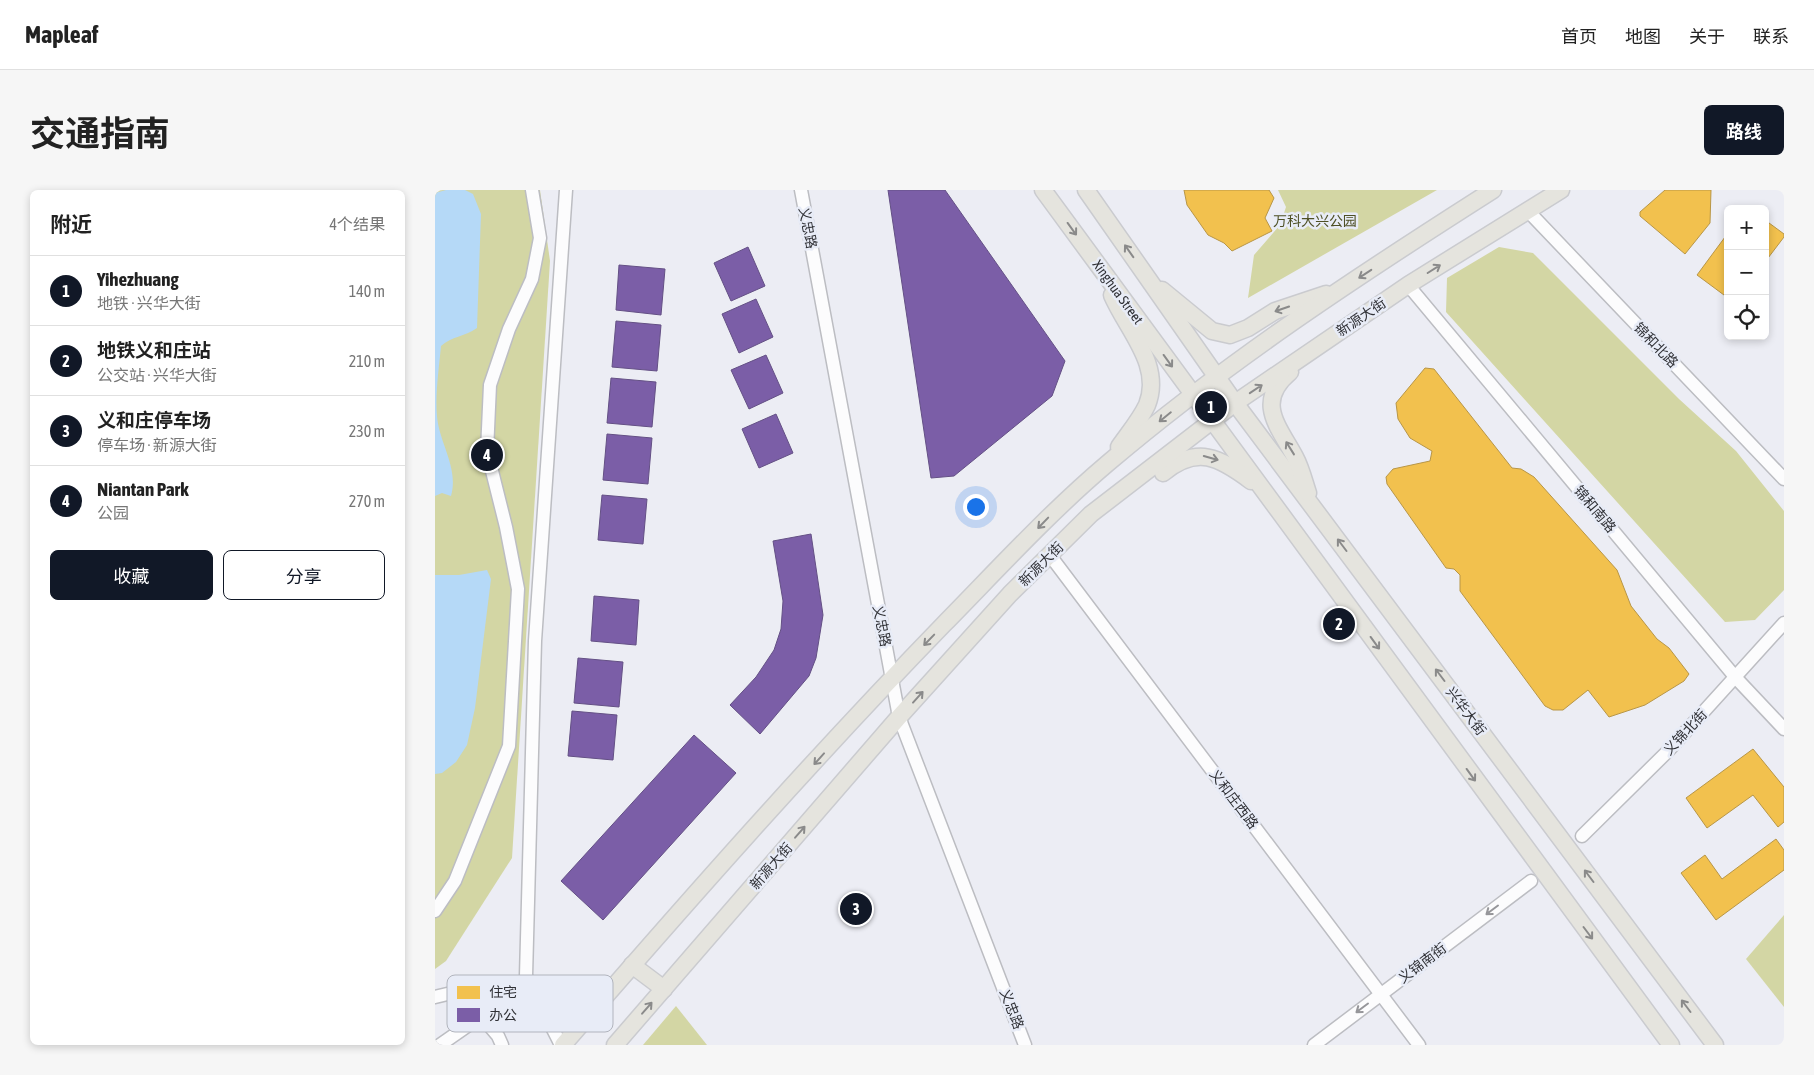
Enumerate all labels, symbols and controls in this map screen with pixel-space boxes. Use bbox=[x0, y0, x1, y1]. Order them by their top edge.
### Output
text: Mapleaf bbox=[25, 21, 98, 48]
text: 首页 bbox=[1561, 26, 1597, 47]
text: 地图 bbox=[1625, 26, 1661, 47]
text: 关于 bbox=[1689, 26, 1725, 47]
text: 联系 bbox=[1753, 26, 1789, 47]
button: 路线 bbox=[1704, 105, 1784, 155]
text: 交通指南 bbox=[30, 113, 170, 153]
map controls bbox=[1724, 205, 1769, 340]
button: + bbox=[1724, 205, 1769, 250]
street label: 义忠路 bbox=[796, 206, 820, 250]
text: 附近 bbox=[50, 212, 92, 236]
park label: 万科大兴公园 bbox=[1273, 213, 1357, 229]
text: 4个结果 bbox=[329, 215, 385, 233]
one-way arrow bbox=[1067, 222, 1077, 236]
one-way arrow bbox=[1124, 244, 1134, 258]
button: − bbox=[1724, 250, 1769, 295]
street label: Xinghua Street bbox=[1089, 257, 1147, 327]
one-way arrow bbox=[1427, 264, 1441, 274]
text: Yihezhuang bbox=[97, 268, 179, 290]
one-way arrow bbox=[1358, 269, 1372, 279]
text: 1 bbox=[62, 282, 70, 300]
text: 140 m bbox=[349, 282, 385, 300]
text: 地铁 · 兴华大街 bbox=[97, 294, 201, 312]
street label: 新源大街 bbox=[1333, 295, 1389, 339]
button: locate bbox=[1724, 295, 1769, 340]
one-way arrow bbox=[1275, 305, 1290, 314]
street label: 锦和北路 bbox=[1631, 319, 1681, 371]
text: 地铁义和庄站 bbox=[97, 339, 211, 361]
text: 2 bbox=[62, 352, 70, 370]
text: 210 m bbox=[349, 352, 385, 370]
one-way arrow bbox=[1163, 354, 1173, 368]
text: 公交站 · 兴华大街 bbox=[97, 366, 217, 384]
one-way arrow bbox=[1249, 384, 1263, 394]
pin: 1 bbox=[1195, 388, 1227, 426]
text: 义和庄停车场 bbox=[97, 409, 211, 431]
one-way arrow bbox=[1159, 411, 1172, 422]
text: 3 bbox=[62, 422, 70, 440]
text: 230 m bbox=[349, 422, 385, 440]
text: 停车场 · 新源大街 bbox=[97, 436, 217, 454]
pin: 4 bbox=[471, 436, 503, 474]
one-way arrow bbox=[1285, 442, 1295, 456]
one-way arrow bbox=[1203, 454, 1219, 464]
text: Niantan Park bbox=[97, 478, 189, 500]
street label: 锦和南路 bbox=[1571, 482, 1619, 536]
text: 4 bbox=[62, 492, 70, 510]
text: 270 m bbox=[349, 492, 385, 510]
your location bbox=[963, 494, 989, 520]
text: 公园 bbox=[97, 504, 129, 522]
one-way arrow bbox=[1037, 517, 1049, 529]
one-way arrow bbox=[1337, 538, 1347, 552]
street label: 新源大街 bbox=[1016, 539, 1066, 589]
button: 收藏 bbox=[50, 550, 213, 600]
button: 分享 bbox=[223, 550, 385, 600]
street label: 义忠路 bbox=[870, 604, 894, 648]
pin: 2 bbox=[1323, 605, 1355, 643]
one-way arrow bbox=[923, 634, 935, 646]
one-way arrow bbox=[1370, 636, 1380, 650]
one-way arrow bbox=[1434, 669, 1445, 682]
street label: 兴华大街 bbox=[1443, 684, 1489, 738]
one-way arrow bbox=[912, 690, 924, 703]
street label: 义锦北街 bbox=[1660, 706, 1710, 758]
one-way arrow bbox=[813, 752, 825, 765]
street label: 义和庄西路 bbox=[1207, 766, 1261, 832]
one-way arrow bbox=[1465, 768, 1476, 781]
one-way arrow bbox=[794, 826, 805, 839]
street label: 新源大街 bbox=[747, 840, 795, 892]
one-way arrow bbox=[1584, 869, 1595, 883]
pin: 3 bbox=[840, 890, 872, 928]
one-way arrow bbox=[1486, 905, 1499, 916]
one-way arrow bbox=[1583, 926, 1593, 940]
street label: 义锦南街 bbox=[1395, 940, 1449, 986]
legend bbox=[447, 975, 613, 1032]
text: 住宅 bbox=[489, 984, 517, 1000]
street label: 义忠路 bbox=[997, 987, 1027, 1031]
one-way arrow bbox=[1681, 1000, 1692, 1013]
one-way arrow bbox=[642, 1002, 653, 1015]
one-way arrow bbox=[1355, 1003, 1369, 1013]
text: 办公 bbox=[489, 1007, 517, 1023]

